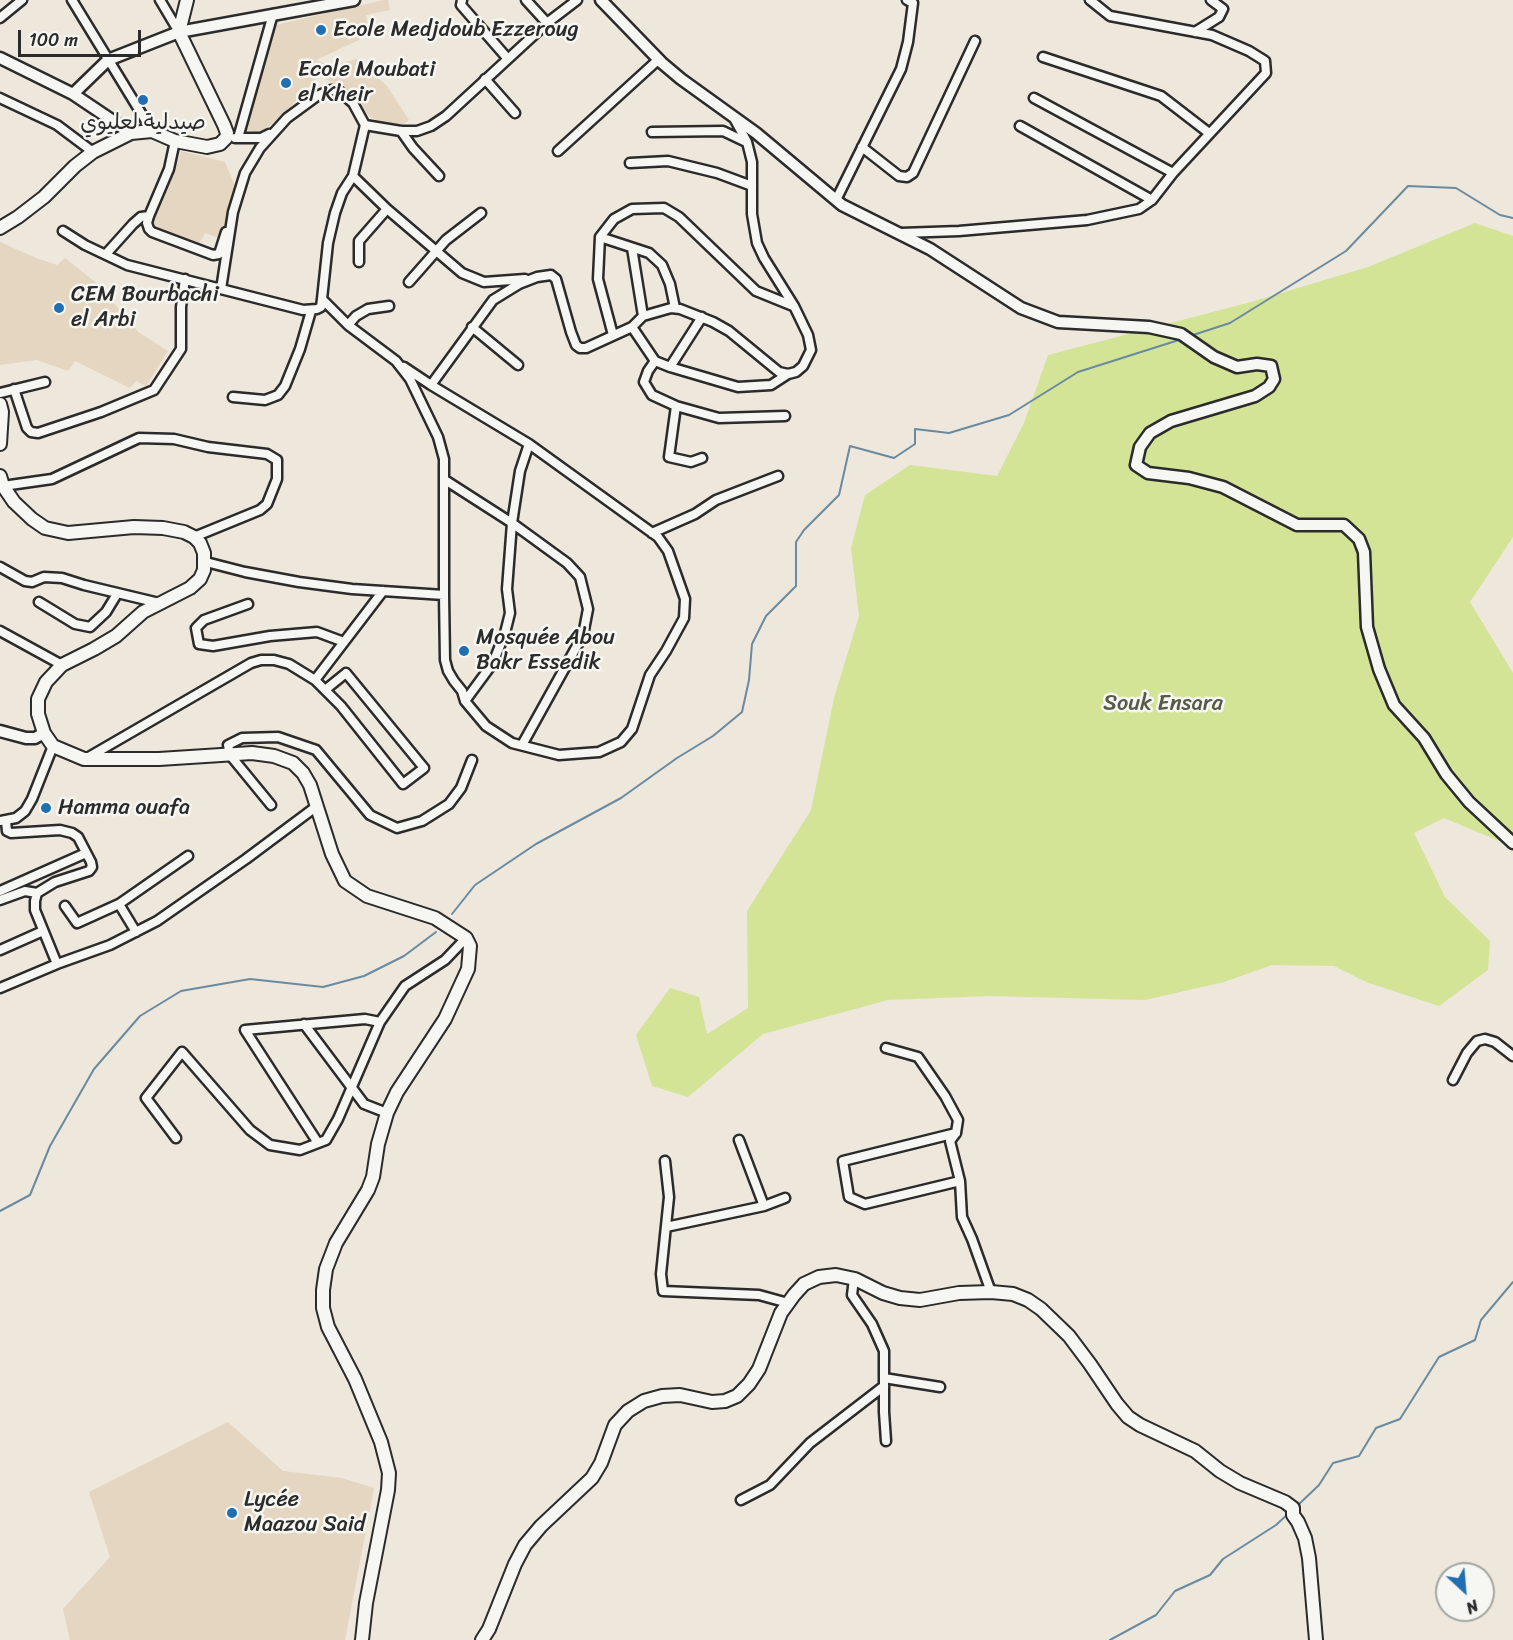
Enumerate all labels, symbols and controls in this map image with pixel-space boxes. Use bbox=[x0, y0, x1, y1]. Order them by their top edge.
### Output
place label: Ecole Medjdoub Ezzeroug bbox=[333, 17, 579, 43]
scale bar bbox=[21, 18, 144, 56]
marker: Ecole Medjdoub Ezzeroug bbox=[314, 23, 328, 37]
text: 100 m bbox=[29, 24, 78, 56]
place label: Ecole Moubati el Kheir bbox=[298, 57, 435, 108]
marker: Ecole Moubati el Kheir bbox=[279, 76, 293, 90]
marker: صيدلية لعليوي bbox=[136, 93, 150, 107]
place label: صيدلية لعليوي bbox=[80, 110, 206, 136]
place label: CEM Bourbachi el Arbi bbox=[71, 282, 219, 334]
marker: CEM Bourbachi el Arbi bbox=[52, 301, 66, 315]
place label: Mosquée Abou Bakr Essedik bbox=[476, 625, 615, 676]
marker: Mosquée Abou Bakr Essedik bbox=[457, 644, 471, 658]
park label: Souk Ensara bbox=[1103, 691, 1223, 717]
place label: Hamma ouafa bbox=[58, 795, 190, 821]
marker: Hamma ouafa bbox=[39, 801, 53, 815]
place label: Lycée Maazou Said bbox=[244, 1487, 365, 1538]
marker: Lycée Maazou Said bbox=[225, 1506, 239, 1520]
north arrow bbox=[1435, 1562, 1495, 1622]
text: N bbox=[1461, 1591, 1484, 1622]

